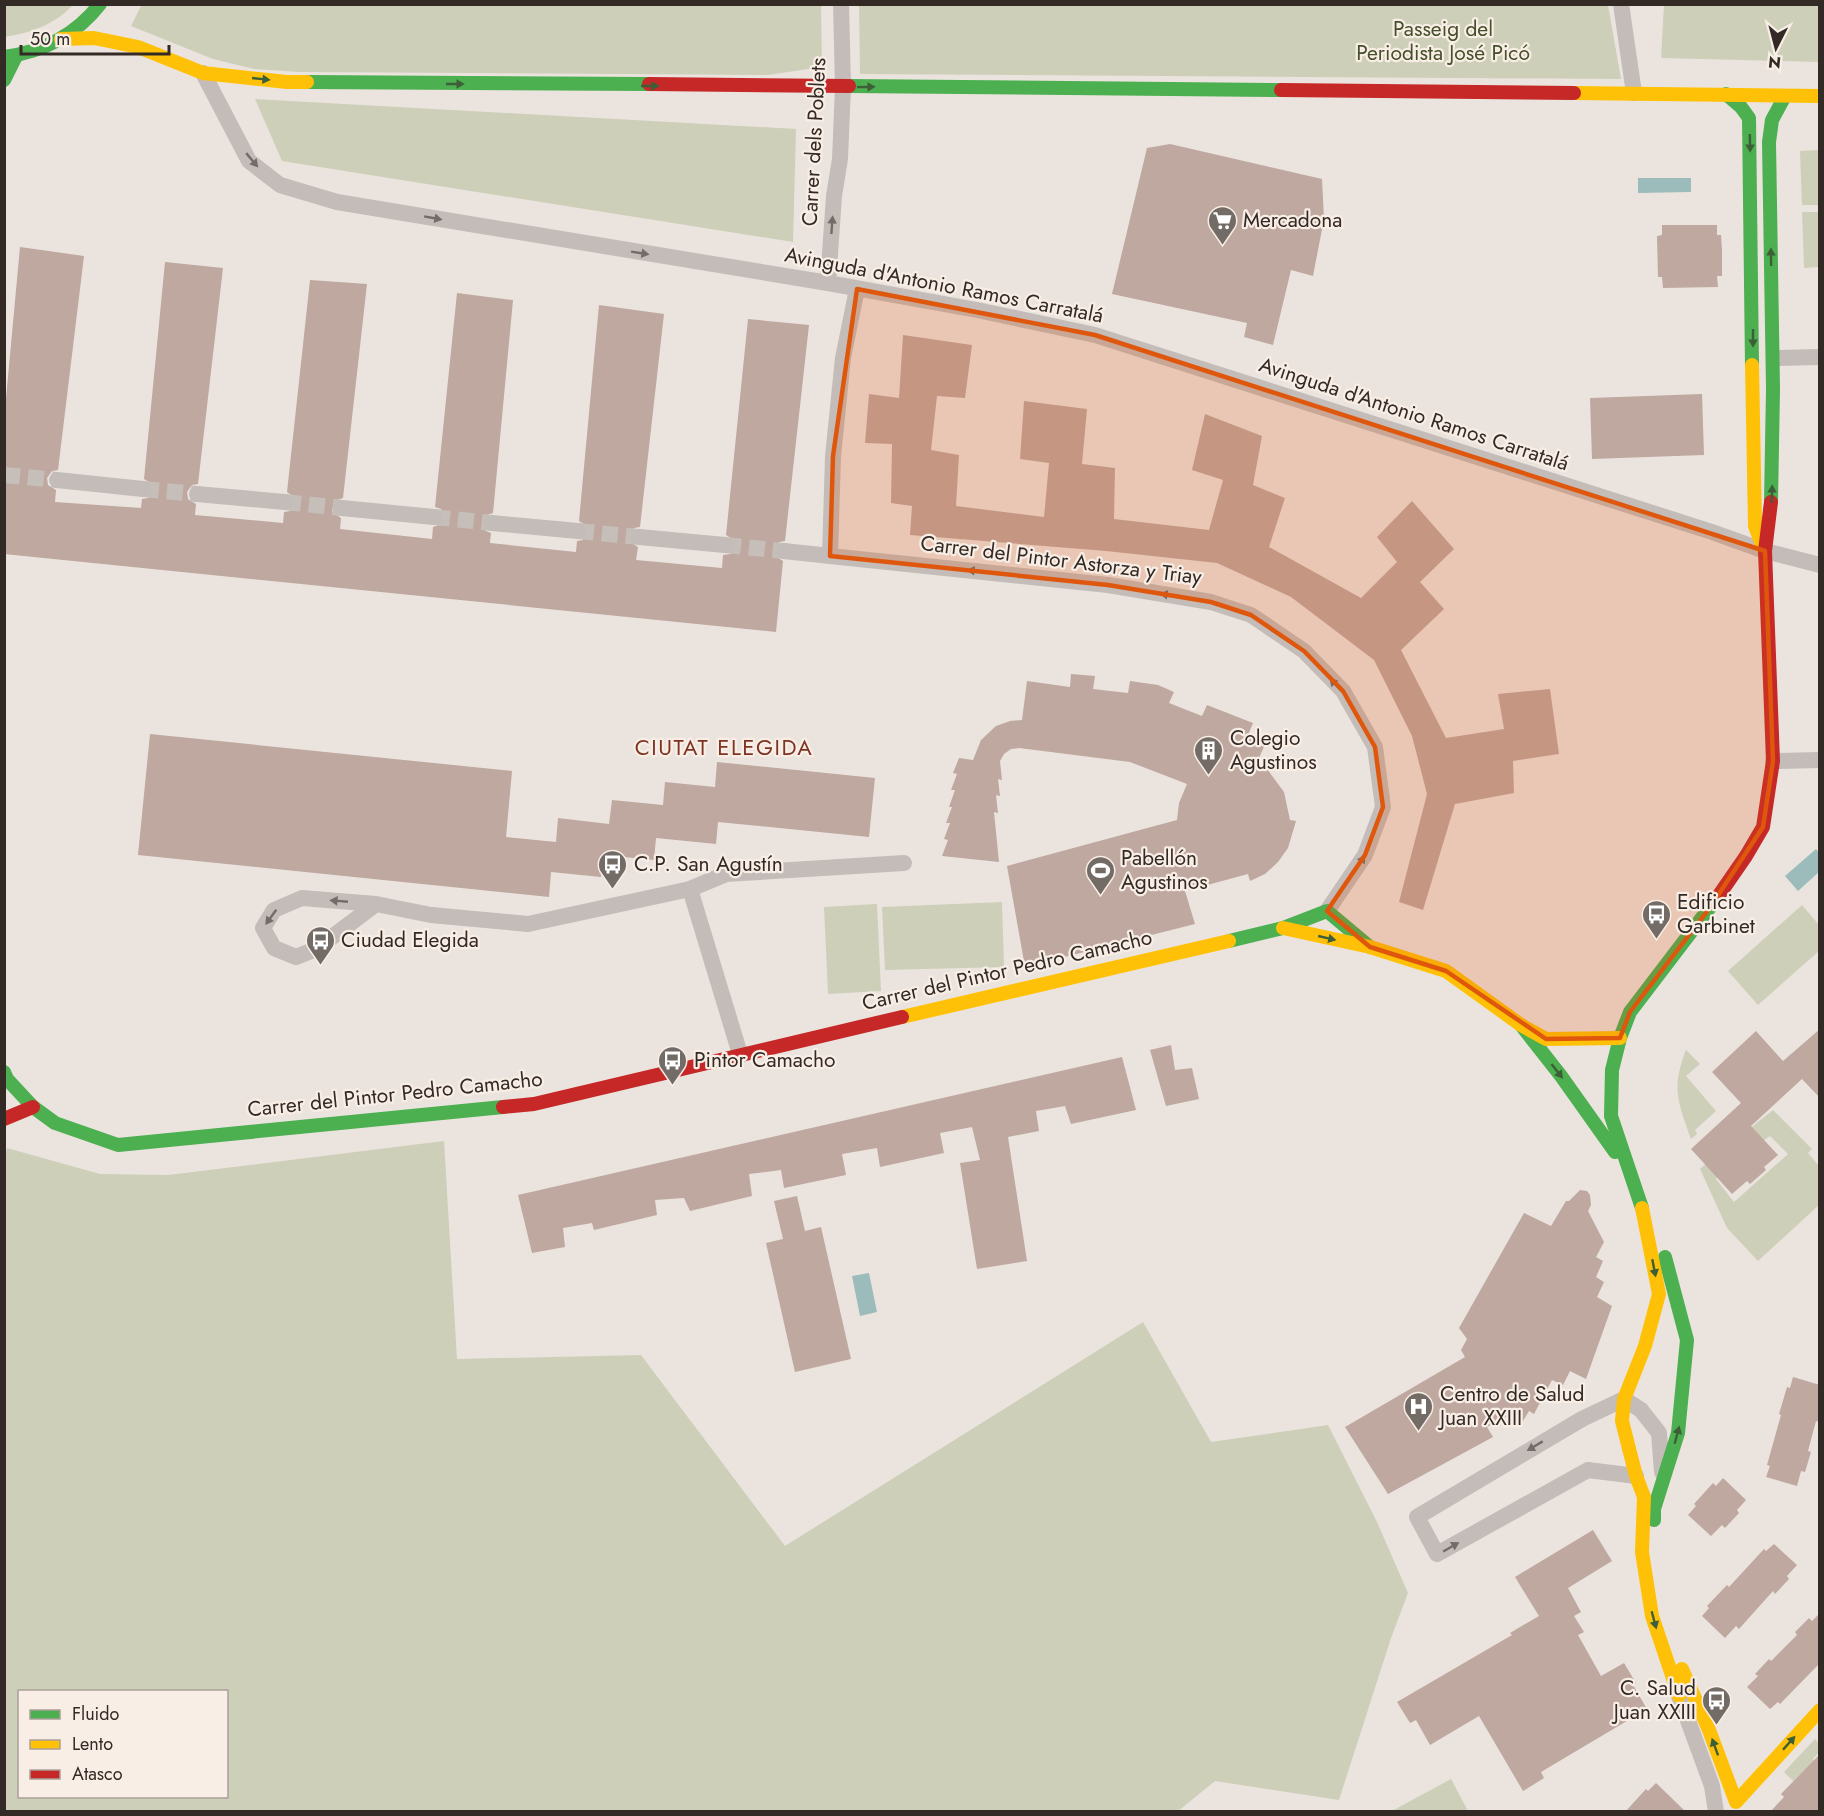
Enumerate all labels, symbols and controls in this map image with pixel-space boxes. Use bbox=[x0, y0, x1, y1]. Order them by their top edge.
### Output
park label: Passeig del Periodista José Picó bbox=[1356, 14, 1530, 68]
scale bar bbox=[21, 18, 170, 56]
north arrow bbox=[1746, 18, 1806, 78]
text: 50 m bbox=[30, 26, 70, 52]
text: N bbox=[1767, 50, 1782, 75]
street label: Carrer dels Poblets bbox=[795, 57, 833, 227]
one-way arrow bbox=[251, 75, 270, 84]
one-way arrow bbox=[446, 79, 465, 89]
one-way arrow bbox=[641, 81, 660, 91]
one-way arrow bbox=[857, 82, 876, 92]
one-way arrow bbox=[1745, 134, 1755, 153]
one-way arrow bbox=[245, 152, 258, 168]
supermarket icon: Mercadona bbox=[1206, 204, 1238, 246]
place label: Mercadona bbox=[1243, 205, 1342, 235]
one-way arrow bbox=[423, 214, 442, 223]
one-way arrow bbox=[827, 215, 837, 234]
street label: Avinguda d'Antonio Ramos Carratalá bbox=[782, 239, 1106, 331]
one-way arrow bbox=[1766, 247, 1776, 266]
one-way arrow bbox=[631, 249, 650, 258]
one-way arrow bbox=[1748, 329, 1758, 348]
street label: Avinguda d'Antonio Ramos Carratalá bbox=[1255, 350, 1573, 478]
one-way arrow bbox=[1767, 484, 1777, 503]
street label: Carrer del Pintor Astorza y Triay bbox=[919, 528, 1204, 592]
one-way arrow bbox=[966, 566, 985, 576]
one-way arrow bbox=[1160, 590, 1179, 599]
one-way arrow bbox=[1329, 677, 1343, 692]
place label: Colegio Agustinos bbox=[1230, 723, 1317, 777]
district label: CIUTAT ELEGIDA bbox=[635, 731, 813, 763]
building icon: Colegio Agustinos bbox=[1193, 734, 1225, 776]
place label: Pabellón Agustinos bbox=[1121, 843, 1208, 897]
bus stop icon: C.P. San Agustín bbox=[597, 848, 629, 890]
place label: C.P. San Agustín bbox=[634, 849, 783, 879]
sports icon: Pabellón Agustinos bbox=[1084, 854, 1116, 896]
one-way arrow bbox=[1354, 855, 1365, 871]
place label: Edificio Garbinet bbox=[1677, 887, 1755, 941]
one-way arrow bbox=[329, 896, 348, 906]
bus stop icon: Edificio Garbinet bbox=[1640, 898, 1672, 940]
one-way arrow bbox=[265, 908, 277, 924]
street label: Carrer del Pintor Pedro Camacho bbox=[859, 922, 1155, 1018]
bus stop icon: Ciudad Elegida bbox=[304, 924, 336, 966]
place label: Ciudad Elegida bbox=[341, 925, 479, 955]
one-way arrow bbox=[1317, 934, 1336, 943]
bus stop icon: Pintor Camacho bbox=[657, 1044, 689, 1086]
place label: Pintor Camacho bbox=[694, 1045, 836, 1075]
one-way arrow bbox=[1551, 1063, 1564, 1079]
street label: Carrer del Pintor Pedro Camacho bbox=[246, 1064, 544, 1124]
one-way arrow bbox=[1650, 1258, 1659, 1277]
place label: Centro de Salud Juan XXIII bbox=[1437, 1379, 1584, 1433]
hospital icon: Centro de Salud Juan XXIII bbox=[1403, 1390, 1435, 1432]
one-way arrow bbox=[1672, 1426, 1682, 1444]
one-way arrow bbox=[1527, 1441, 1543, 1452]
one-way arrow bbox=[1443, 1541, 1459, 1552]
one-way arrow bbox=[1650, 1611, 1659, 1629]
place label: C. Salud Juan XXIII bbox=[1611, 1673, 1696, 1727]
bus stop icon: C. Salud Juan XXIII bbox=[1701, 1684, 1733, 1726]
legend bbox=[18, 1690, 228, 1798]
text: Fluido bbox=[72, 1701, 120, 1727]
text: Lento bbox=[72, 1731, 113, 1757]
one-way arrow bbox=[1782, 1736, 1795, 1751]
one-way arrow bbox=[1710, 1738, 1720, 1756]
text: Atasco bbox=[72, 1761, 123, 1787]

